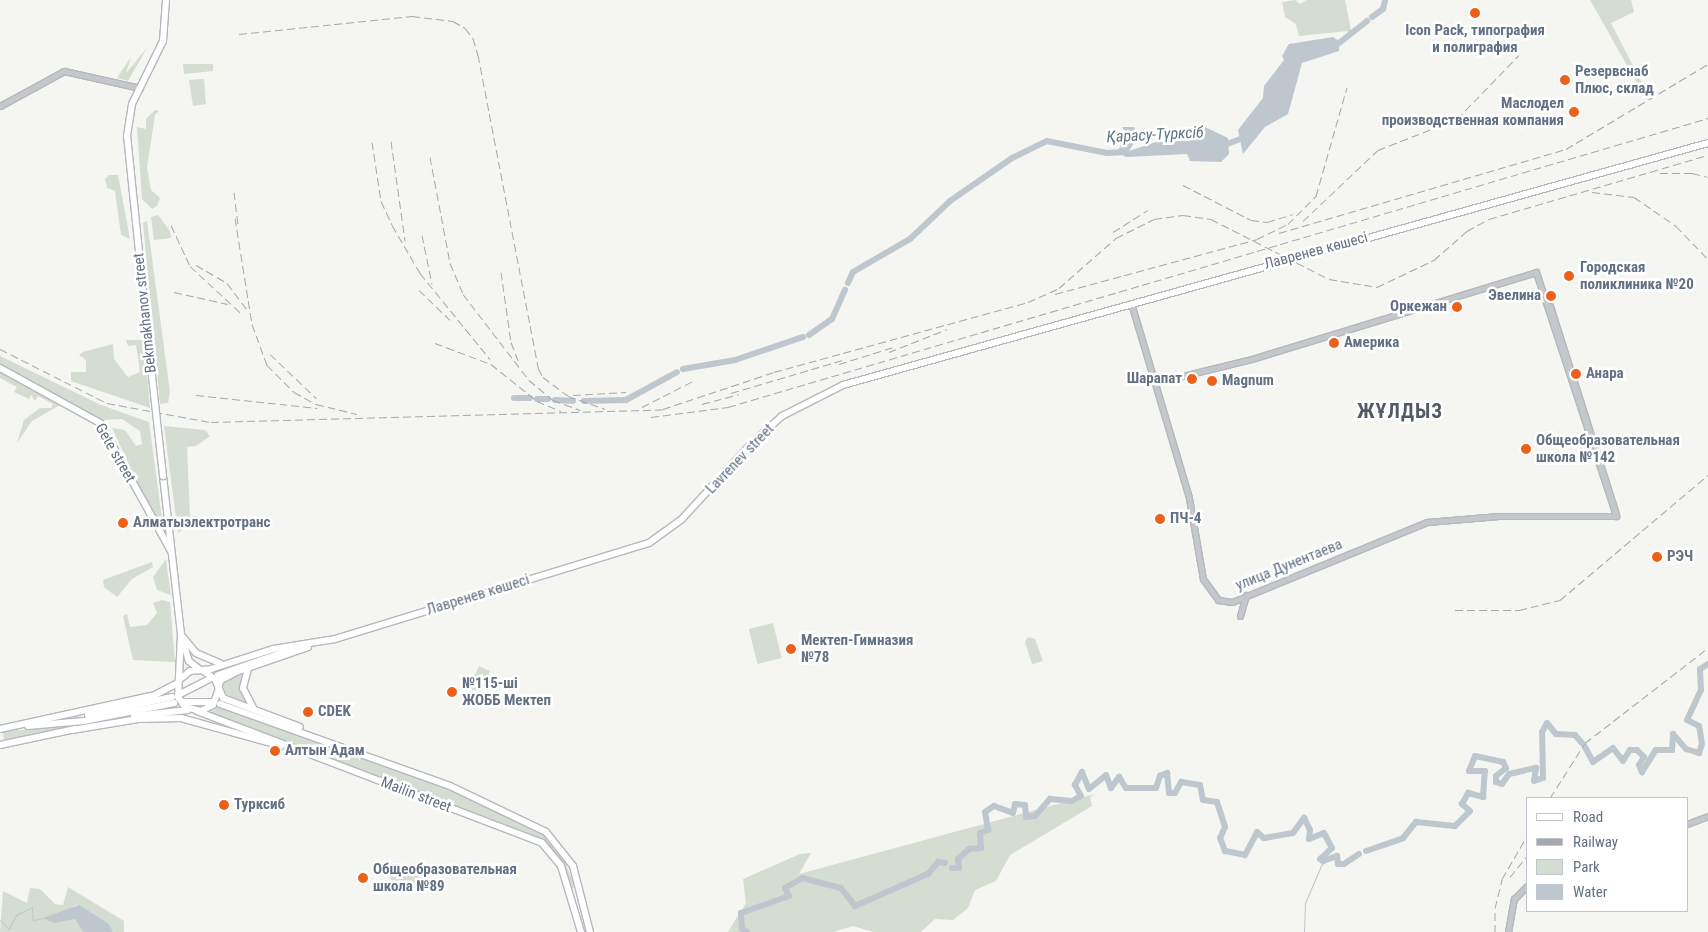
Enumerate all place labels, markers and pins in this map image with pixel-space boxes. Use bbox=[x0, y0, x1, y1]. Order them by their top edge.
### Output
marker: Icon Pack, типография и полиграфия bbox=[1469, 7, 1481, 19]
place label: Icon Pack, типография и полиграфия bbox=[1405, 21, 1545, 56]
place label: Резервснаб Плюс, склад bbox=[1575, 62, 1654, 97]
marker: Резервснаб Плюс, склад bbox=[1559, 74, 1571, 86]
place label: Маслодел производственная компания bbox=[1382, 94, 1564, 129]
marker: Маслодел производственная компания bbox=[1568, 106, 1580, 118]
place label: Городская поликлиника №20 bbox=[1580, 258, 1694, 293]
marker: Городская поликлиника №20 bbox=[1562, 269, 1576, 283]
place label: Эвелина bbox=[1488, 287, 1541, 305]
marker: Эвелина bbox=[1545, 290, 1557, 302]
place label: Оркежан bbox=[1390, 298, 1447, 316]
marker: Оркежан bbox=[1451, 301, 1463, 313]
place label: Америка bbox=[1344, 334, 1399, 352]
marker: Америка bbox=[1328, 337, 1340, 349]
place label: Анара bbox=[1586, 365, 1624, 383]
marker: Анара bbox=[1570, 368, 1582, 380]
place label: Шарапат bbox=[1127, 370, 1182, 388]
place label: Magnum bbox=[1222, 372, 1274, 390]
marker: Шарапат bbox=[1186, 373, 1198, 385]
marker: Magnum bbox=[1206, 375, 1218, 387]
place label: Общеобразовательная школа №142 bbox=[1536, 431, 1680, 466]
marker: Общеобразовательная школа №142 bbox=[1520, 443, 1532, 455]
place label: ПЧ-4 bbox=[1170, 510, 1201, 528]
marker: ПЧ-4 bbox=[1154, 513, 1166, 525]
place label: Алматыэлектротранс bbox=[133, 514, 270, 532]
marker: Алматыэлектротранс bbox=[117, 517, 129, 529]
place label: РЭЧ bbox=[1667, 548, 1693, 566]
marker: РЭЧ bbox=[1651, 551, 1663, 563]
place label: Мектеп-Гимназия №78 bbox=[801, 631, 913, 666]
marker: Мектеп-Гимназия №78 bbox=[785, 643, 797, 655]
place label: №115-ші ЖОББ Мектеп bbox=[462, 674, 551, 709]
marker: №115-ші ЖОББ Мектеп bbox=[446, 686, 458, 698]
place label: CDEK bbox=[318, 703, 351, 721]
marker: CDEK bbox=[302, 706, 314, 718]
place label: Алтын Адам bbox=[285, 742, 365, 760]
marker: Алтын Адам bbox=[269, 745, 281, 757]
place label: Турксиб bbox=[234, 796, 285, 814]
marker: Турксиб bbox=[218, 799, 230, 811]
place label: Общеобразовательная школа №89 bbox=[373, 860, 517, 895]
marker: Общеобразовательная школа №89 bbox=[357, 872, 369, 884]

